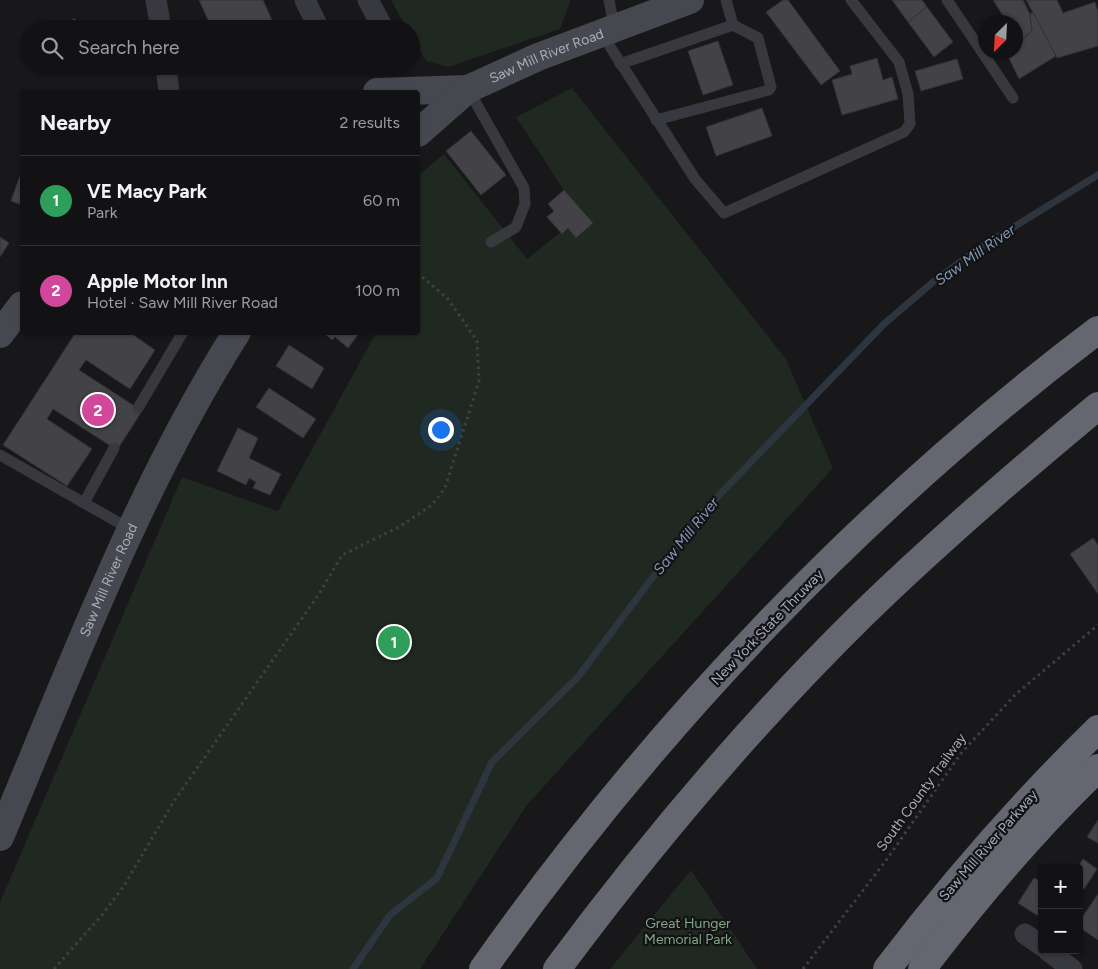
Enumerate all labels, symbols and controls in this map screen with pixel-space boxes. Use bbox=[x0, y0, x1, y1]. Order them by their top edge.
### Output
north arrow bbox=[978, 15, 1023, 60]
search box bbox=[20, 20, 420, 75]
street label: Saw Mill River Road bbox=[487, 25, 606, 87]
icon: search bbox=[38, 34, 66, 62]
text: Search here bbox=[78, 36, 180, 59]
text: Nearby bbox=[40, 110, 111, 135]
text: 2 results bbox=[340, 113, 400, 132]
text: VE Macy Park bbox=[87, 180, 207, 203]
text: 1 bbox=[53, 191, 59, 210]
text: 60 m bbox=[363, 191, 400, 210]
text: Park bbox=[87, 203, 117, 222]
water label: Saw Mill River bbox=[931, 220, 1019, 289]
text: Apple Motor Inn bbox=[87, 270, 228, 293]
text: 2 bbox=[51, 281, 61, 300]
text: 100 m bbox=[355, 281, 400, 300]
text: Hotel · Saw Mill River Road bbox=[87, 293, 278, 312]
pin: 2 bbox=[82, 391, 114, 429]
your location bbox=[428, 417, 454, 443]
water label: Saw Mill River bbox=[649, 493, 723, 578]
street label: Saw Mill River Road bbox=[76, 521, 141, 639]
street label: New York State Thruway bbox=[708, 566, 827, 689]
pin: 1 bbox=[378, 623, 410, 661]
street label: South County Trailway bbox=[873, 730, 970, 855]
street label: Saw Mill River Parkway bbox=[936, 786, 1042, 904]
map controls bbox=[1038, 864, 1083, 954]
button: + bbox=[1038, 864, 1083, 909]
button: − bbox=[1038, 909, 1083, 954]
park label: Great Hunger Memorial Park bbox=[644, 915, 732, 948]

